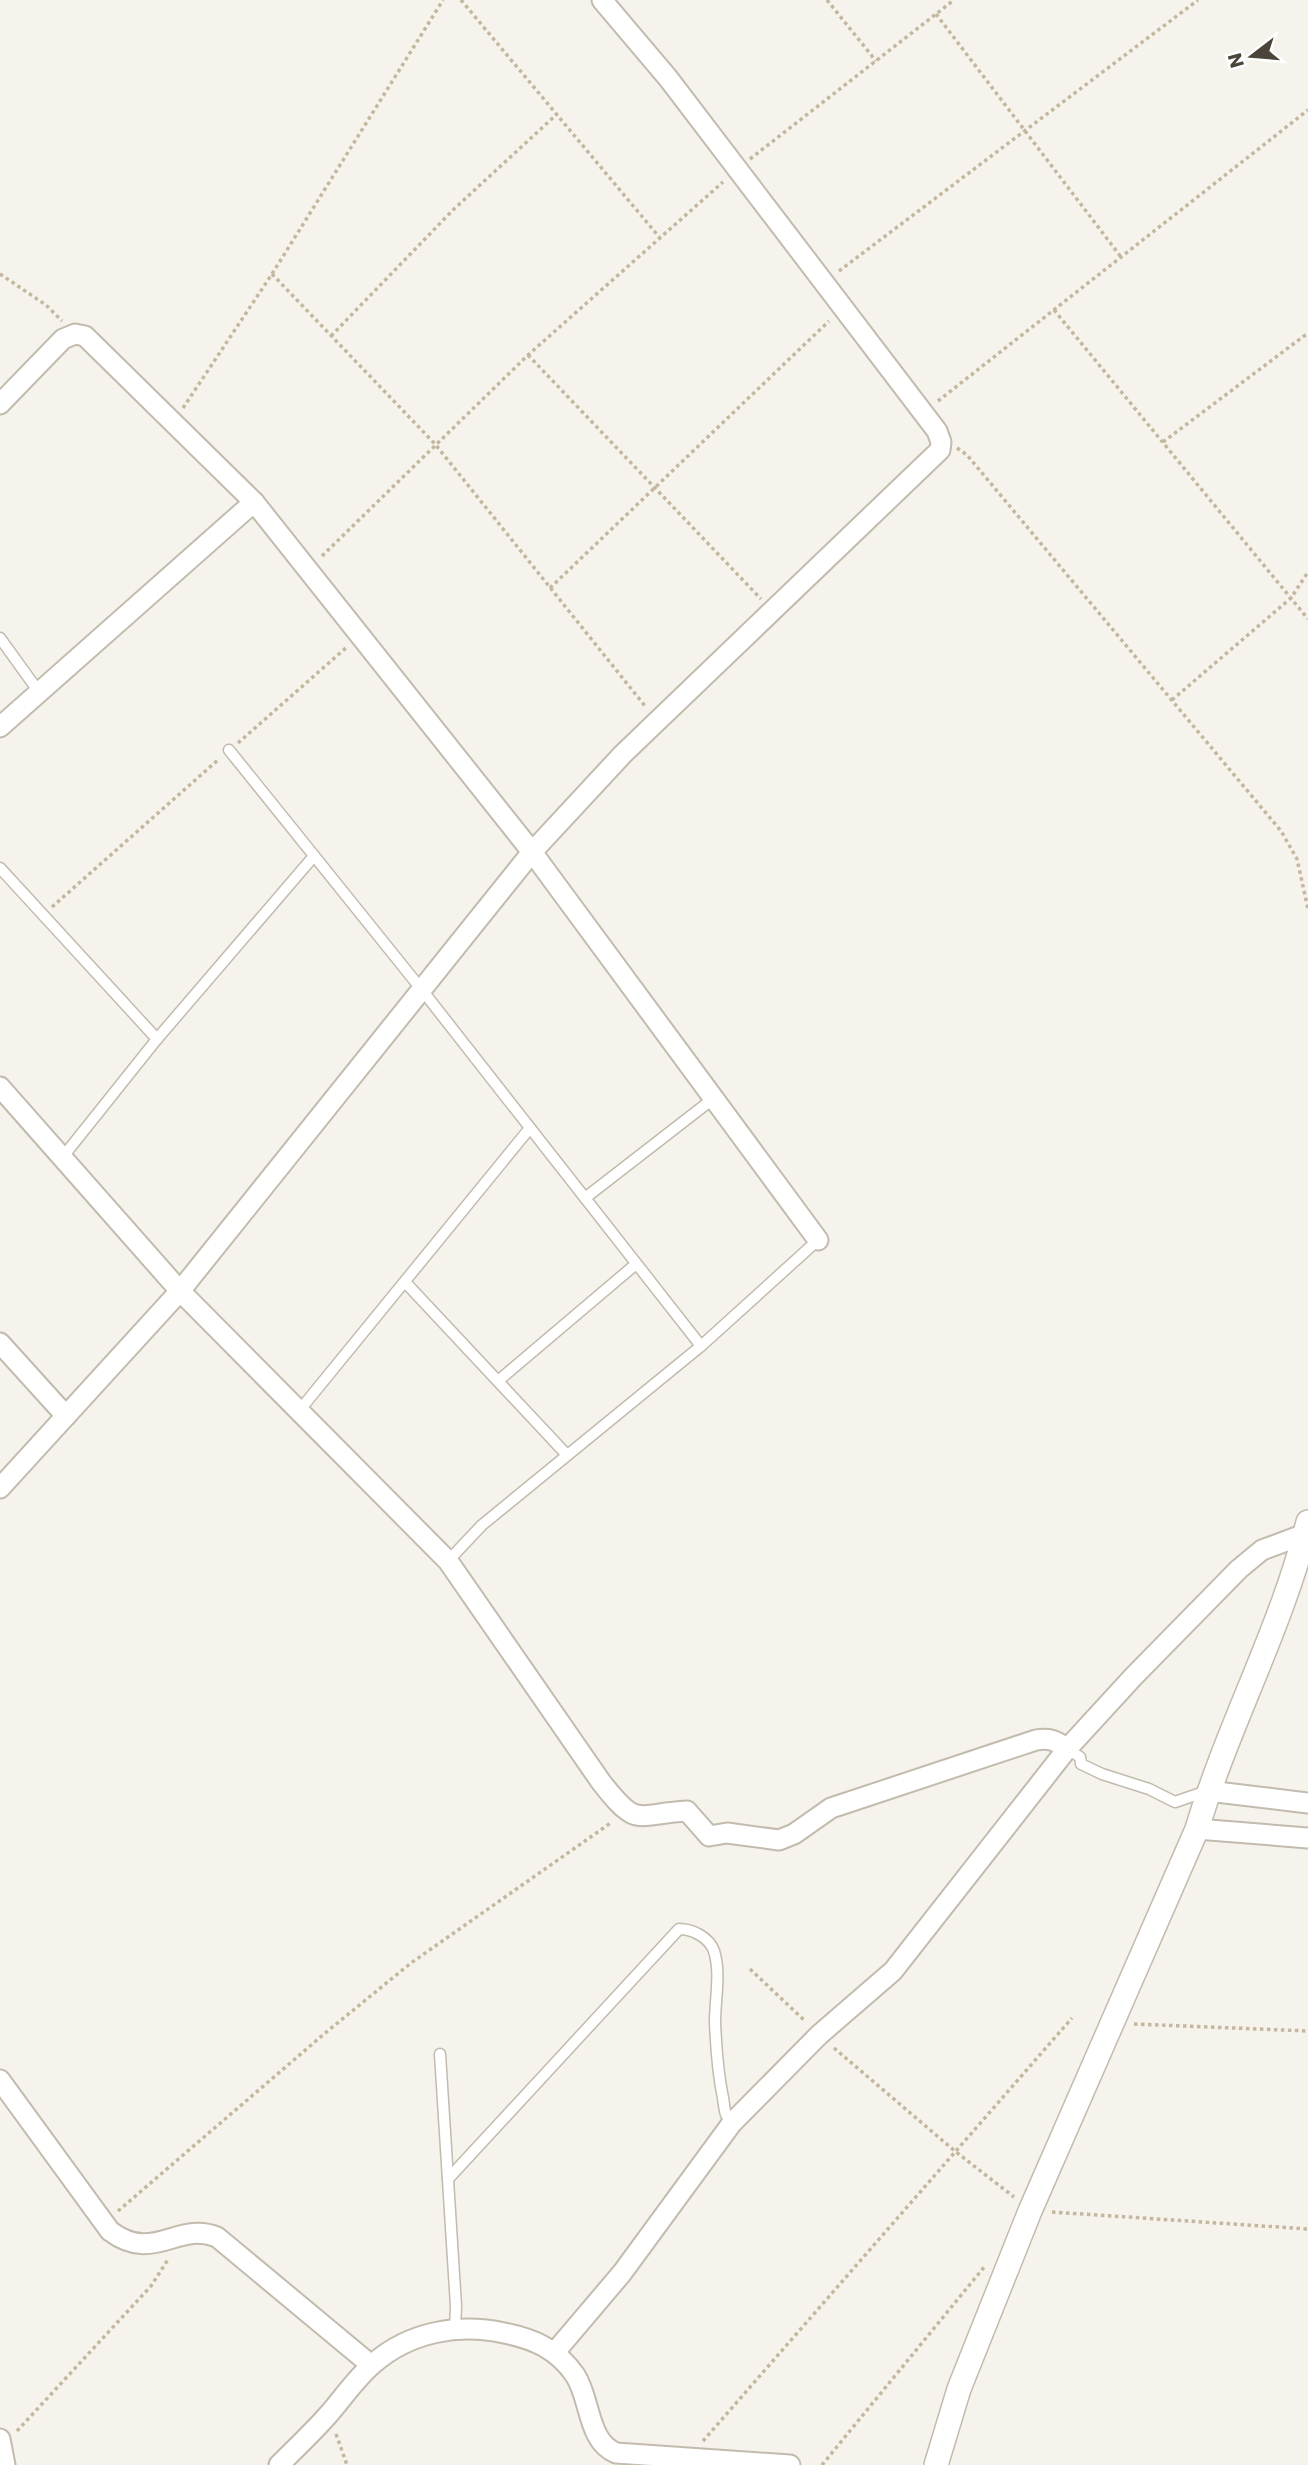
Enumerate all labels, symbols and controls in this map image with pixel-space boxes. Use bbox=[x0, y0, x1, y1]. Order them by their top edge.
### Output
north arrow bbox=[1217, 21, 1287, 91]
text: N bbox=[1221, 50, 1251, 71]

